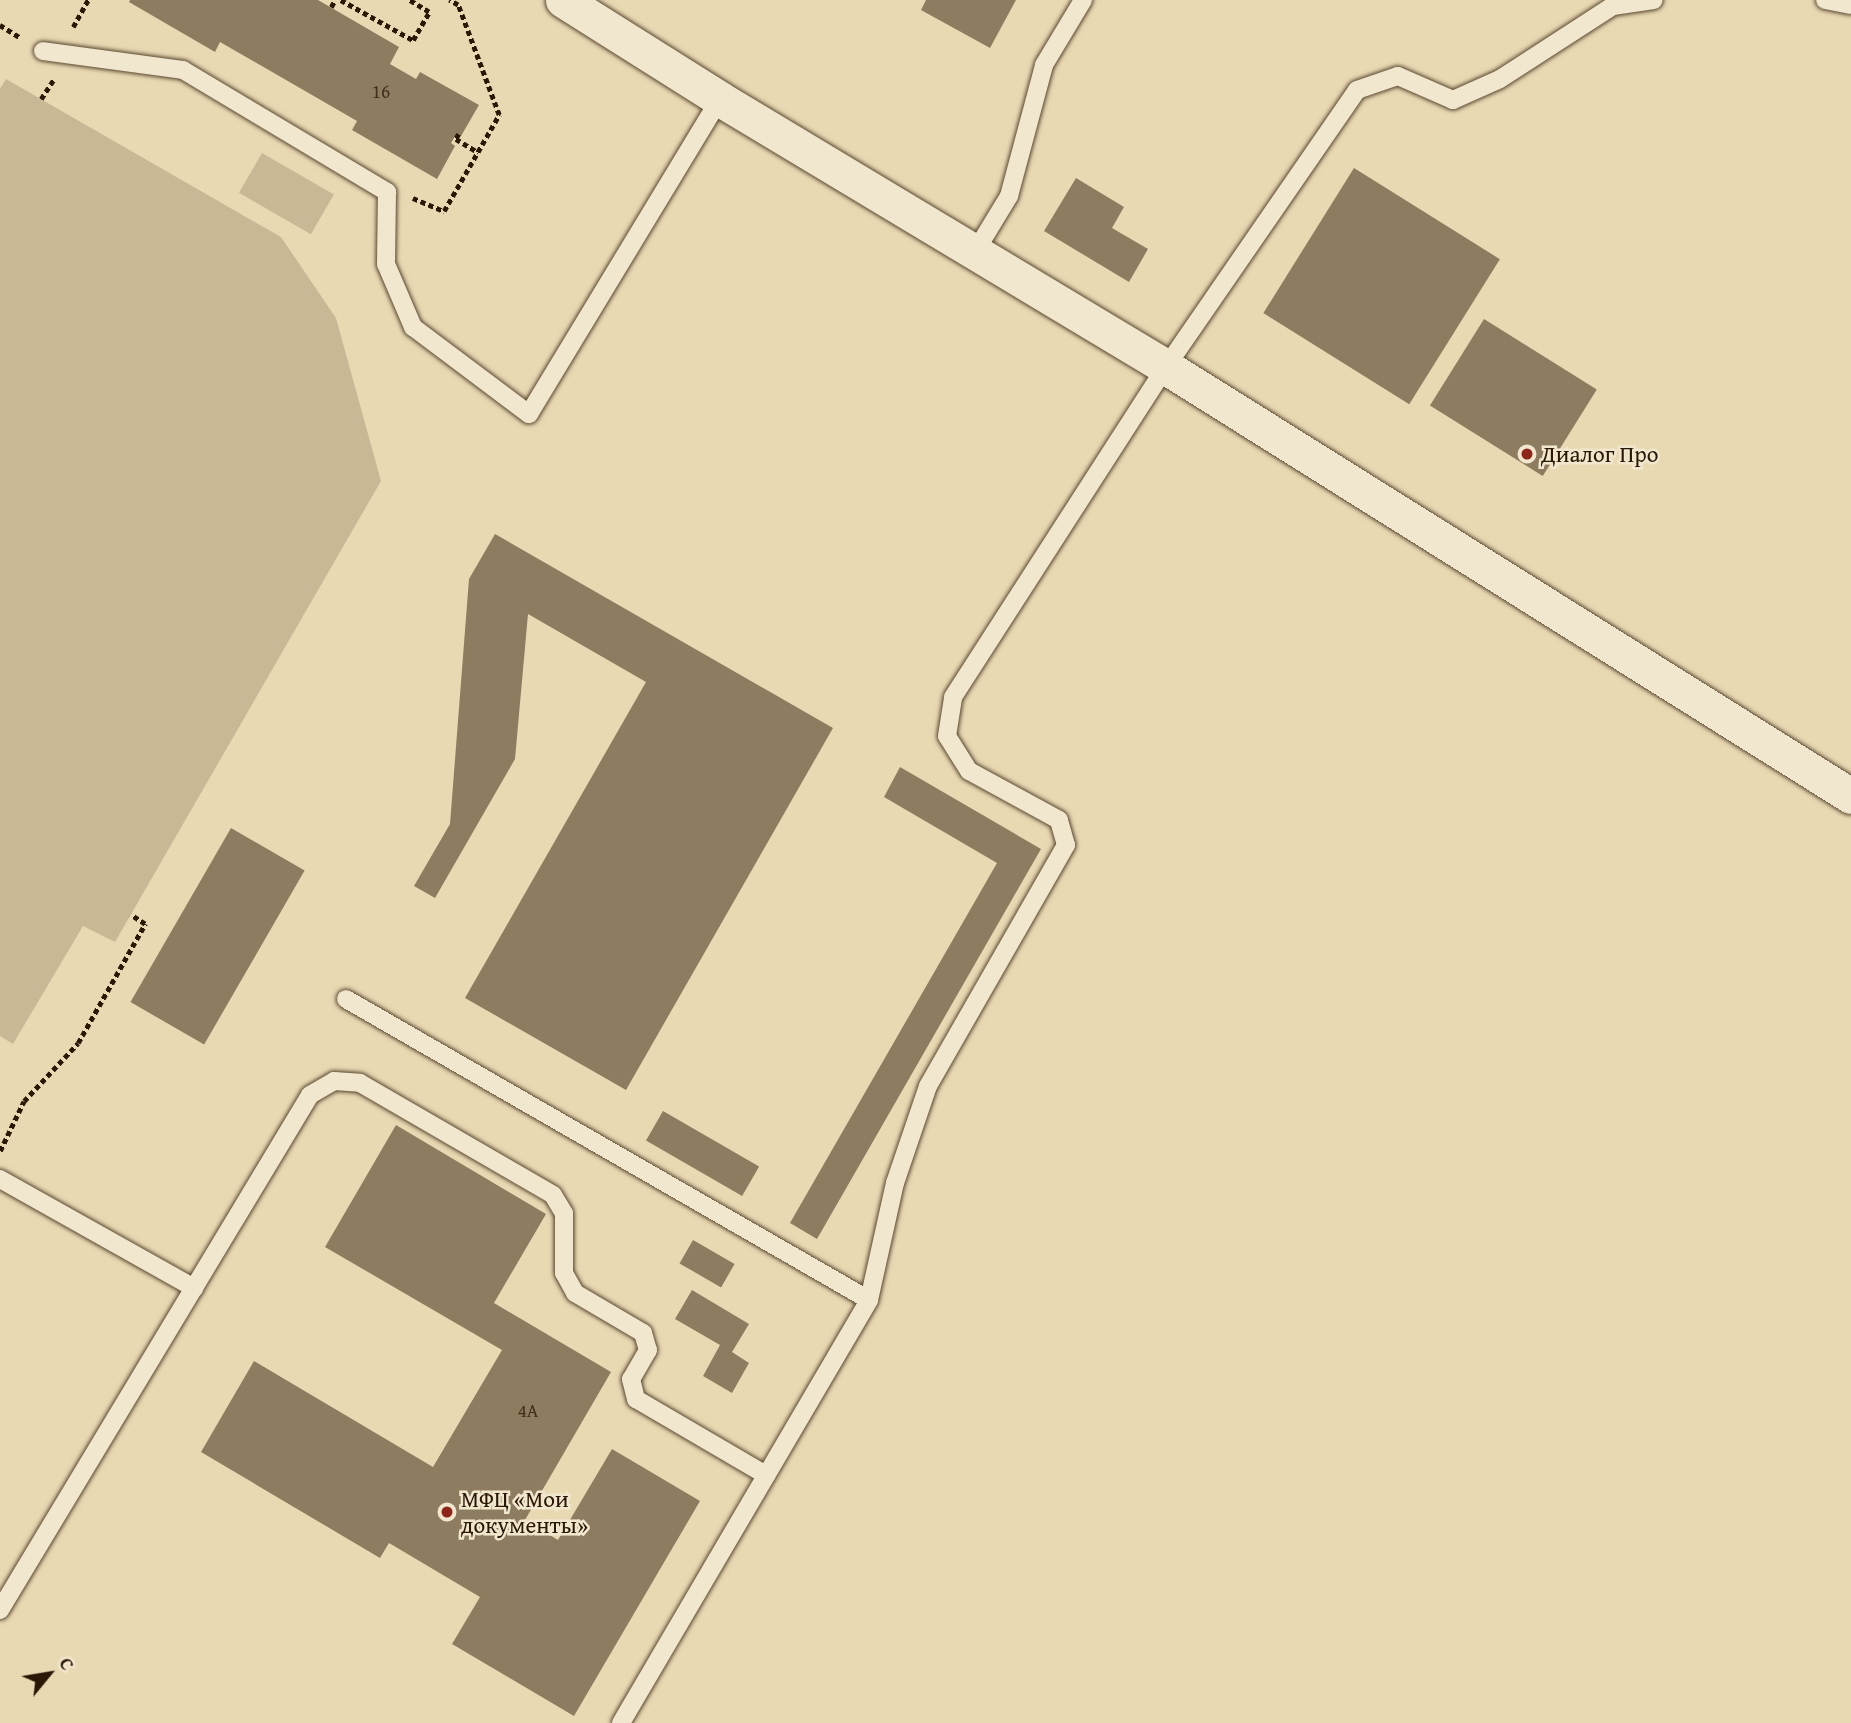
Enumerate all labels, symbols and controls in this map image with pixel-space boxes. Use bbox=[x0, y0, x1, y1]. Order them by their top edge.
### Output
house number: 16 bbox=[372, 81, 390, 103]
place label: Диалог Про bbox=[1541, 440, 1658, 468]
marker: Диалог Про bbox=[1519, 446, 1535, 462]
house number: 4А bbox=[518, 1400, 538, 1422]
place label: МФЦ «Мои документы» bbox=[461, 1485, 588, 1539]
marker: МФЦ «Мои документы» bbox=[439, 1504, 455, 1520]
north arrow bbox=[14, 1639, 84, 1709]
text: С bbox=[52, 1652, 82, 1675]

